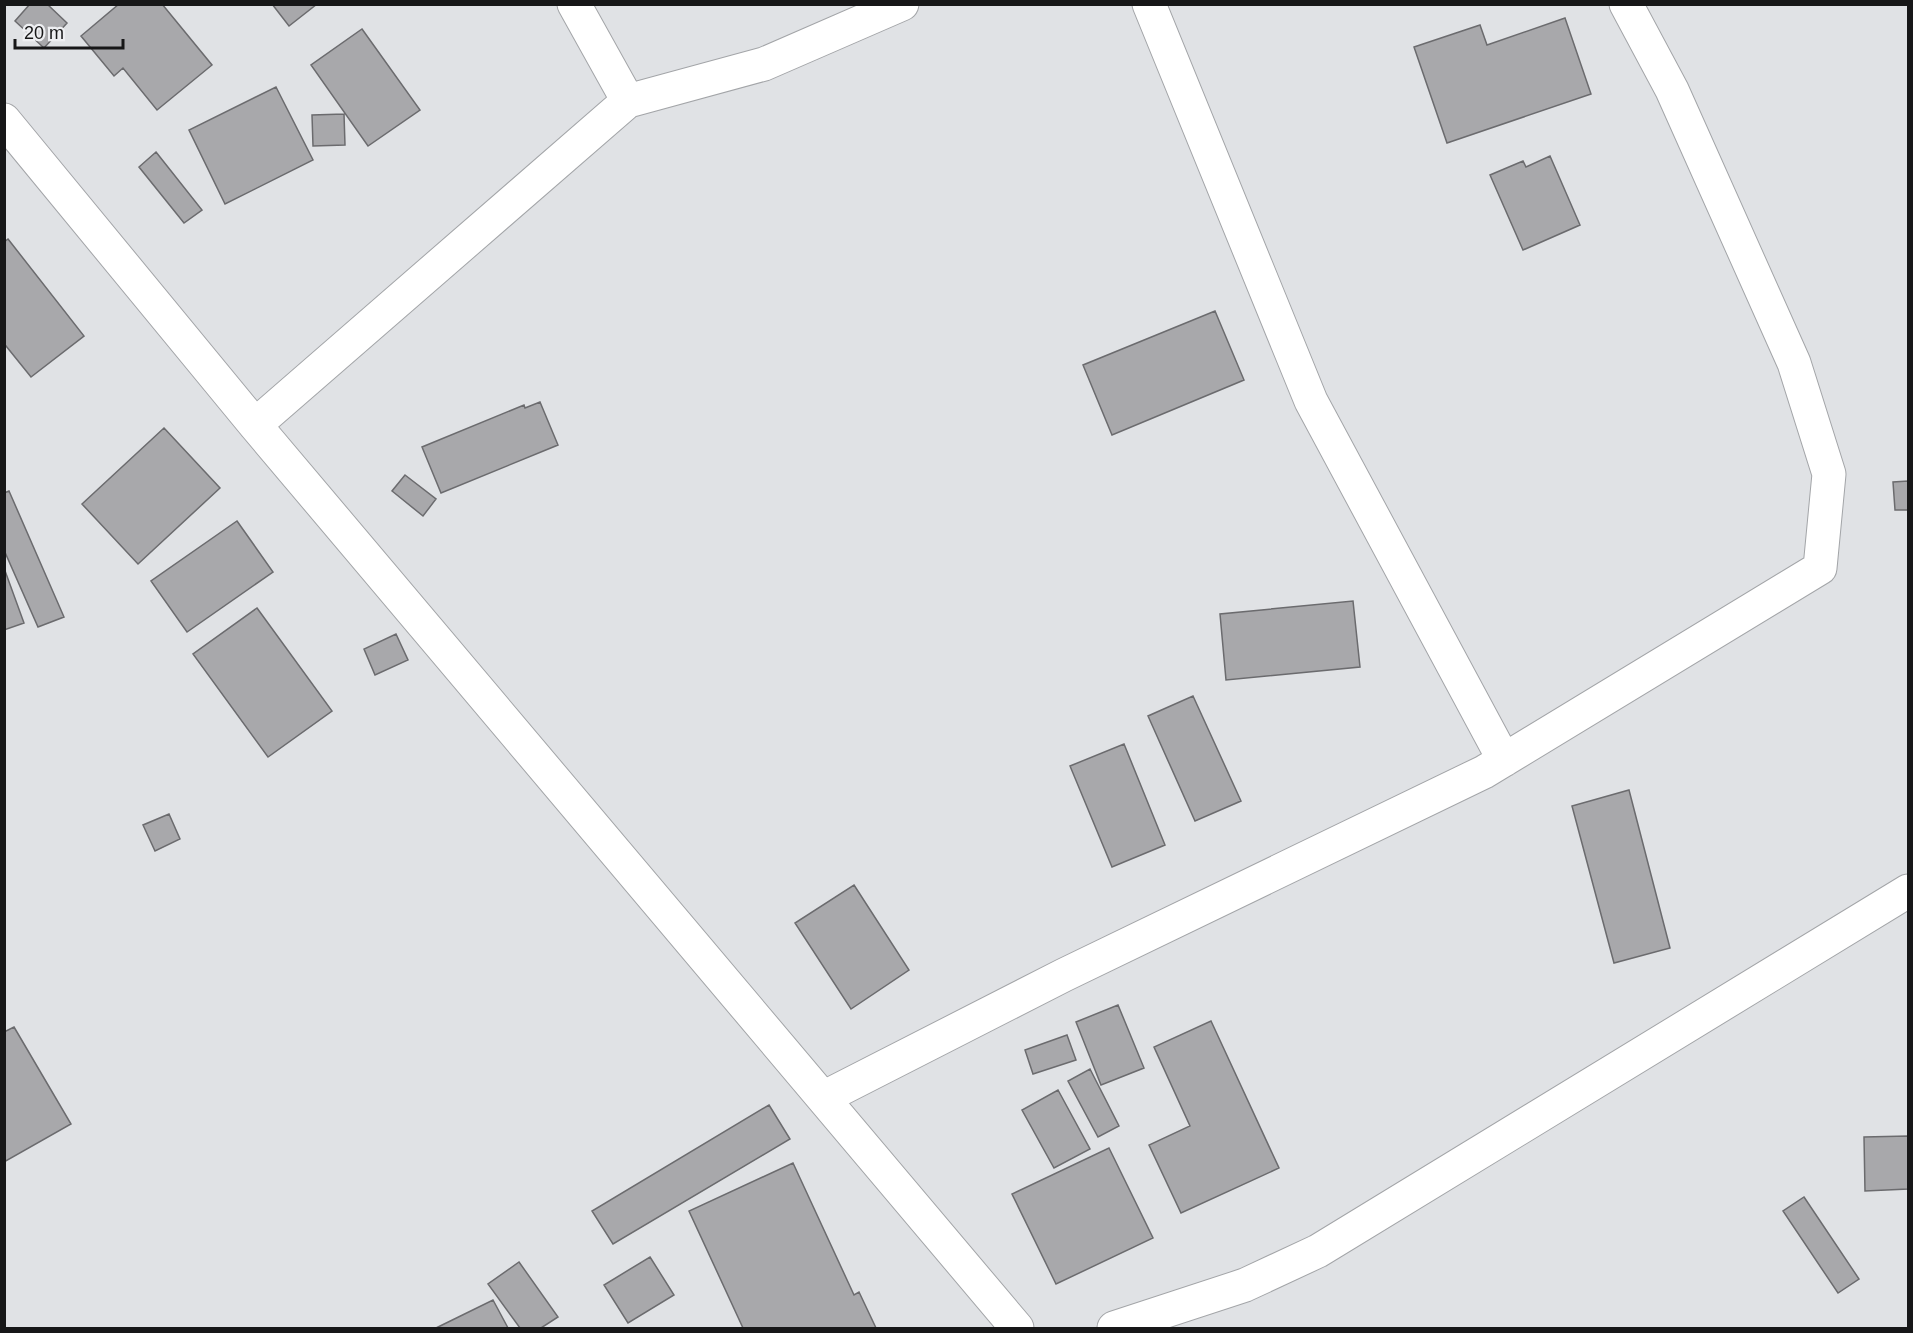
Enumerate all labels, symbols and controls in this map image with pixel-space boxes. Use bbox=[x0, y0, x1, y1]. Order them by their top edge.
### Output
scale bar bbox=[15, 12, 123, 50]
text: 20 m bbox=[24, 23, 64, 43]

